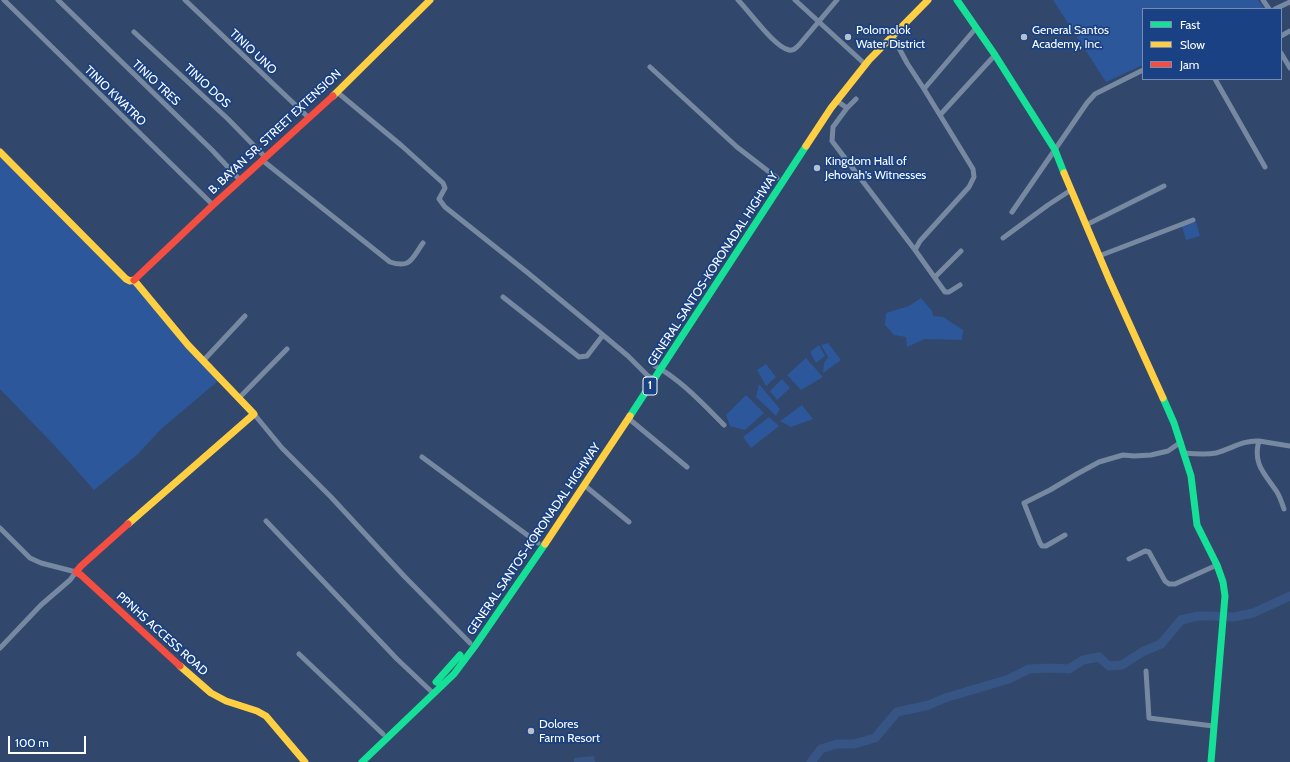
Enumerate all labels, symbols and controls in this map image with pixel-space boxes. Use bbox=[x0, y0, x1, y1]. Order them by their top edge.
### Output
legend bbox=[1142, 8, 1282, 80]
text: Fast bbox=[1180, 17, 1200, 32]
place label: Polomolok Water District bbox=[856, 23, 925, 51]
place label: General Santos Academy, Inc. bbox=[1032, 23, 1109, 51]
street label: TINIO UNO bbox=[226, 27, 280, 77]
marker: Polomolok Water District bbox=[843, 32, 853, 42]
marker: General Santos Academy, Inc. bbox=[1019, 32, 1029, 42]
text: Slow bbox=[1180, 37, 1205, 52]
street label: TINIO TRES bbox=[129, 57, 183, 109]
text: Jam bbox=[1180, 57, 1199, 72]
street label: TINIO DOS bbox=[181, 61, 233, 111]
street label: TINIO KWATRO bbox=[81, 63, 149, 129]
street label: B. BAYAN SR. STREET EXTENSION bbox=[206, 67, 344, 197]
place label: Kingdom Hall of Jehovah's Witnesses bbox=[825, 154, 926, 182]
marker: Kingdom Hall of Jehovah's Witnesses bbox=[812, 163, 822, 173]
street label: GENERAL SANTOS-KORONADAL HIGHWAY bbox=[645, 169, 781, 369]
road number: 1 bbox=[643, 377, 657, 395]
street label: GENERAL SANTOS-KORONADAL HIGHWAY bbox=[464, 440, 604, 638]
street label: PPNHS ACCESS ROAD bbox=[113, 589, 211, 679]
place label: Dolores Farm Resort bbox=[539, 717, 600, 745]
marker: Dolores Farm Resort bbox=[526, 726, 536, 736]
scale bar bbox=[10, 728, 88, 754]
text: 100 m bbox=[15, 735, 49, 750]

